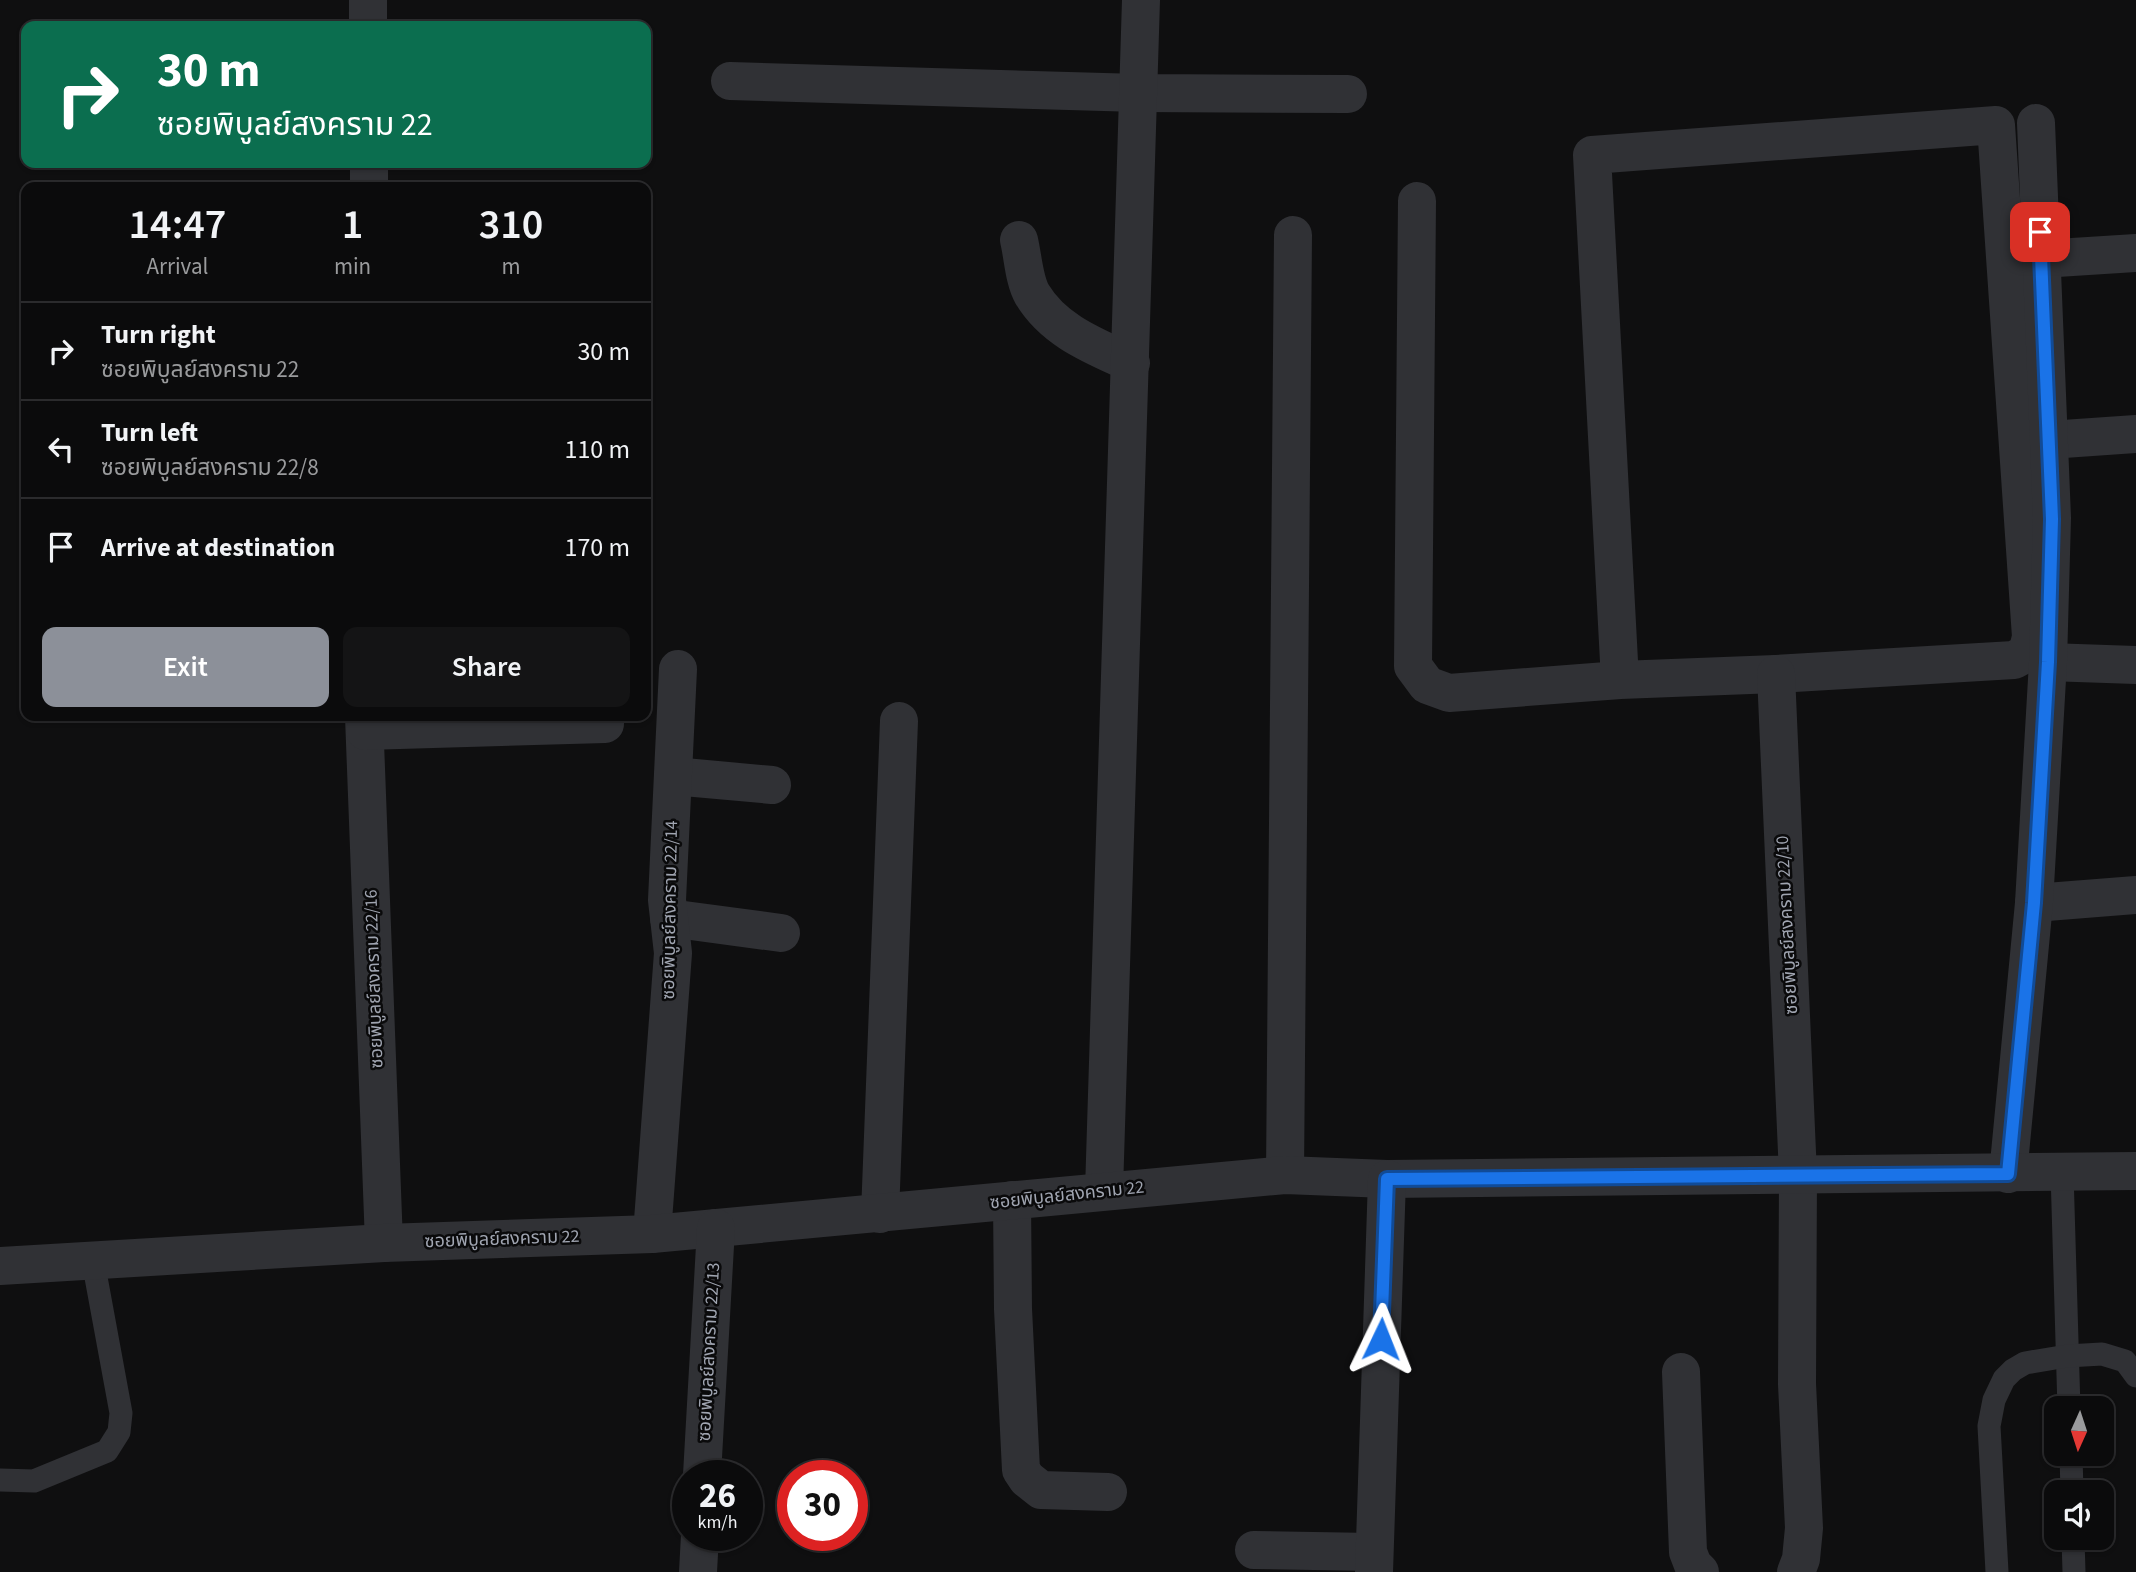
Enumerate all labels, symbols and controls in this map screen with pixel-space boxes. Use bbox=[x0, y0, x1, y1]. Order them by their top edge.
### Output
text: 30 m bbox=[157, 36, 261, 106]
icon: right bbox=[42, 49, 133, 140]
text: ซอยพิบูลย์สงคราม 22 bbox=[157, 102, 433, 148]
text: 14:47 bbox=[129, 195, 226, 255]
text: 1 bbox=[342, 195, 363, 255]
text: 310 bbox=[479, 195, 543, 255]
pin bbox=[2010, 202, 2070, 262]
icon: arrive bbox=[2021, 213, 2059, 251]
text: Arrival bbox=[147, 250, 208, 283]
text: min bbox=[334, 250, 371, 283]
text: m bbox=[502, 250, 521, 283]
text: Turn right bbox=[101, 316, 216, 353]
icon: right bbox=[42, 332, 80, 370]
text: 30 m bbox=[577, 333, 630, 370]
text: ซอยพิบูลย์สงคราม 22 bbox=[101, 353, 299, 386]
text: Turn left bbox=[101, 414, 198, 451]
icon: left bbox=[42, 430, 80, 468]
text: 110 m bbox=[564, 431, 630, 468]
text: ซอยพิบูลย์สงคราม 22/8 bbox=[101, 451, 319, 484]
icon: arrive bbox=[42, 528, 80, 566]
text: Arrive at destination bbox=[101, 529, 335, 566]
text: 170 m bbox=[564, 529, 630, 566]
button: Exit bbox=[42, 627, 329, 707]
button: Share bbox=[343, 627, 630, 707]
street label: ซอยพิบูลย์สงคราม 22/14 bbox=[656, 820, 684, 1000]
street label: ซอยพิบูลย์สงคราม 22/10 bbox=[1770, 835, 1804, 1015]
street label: ซอยพิบูลย์สงคราม 22/16 bbox=[358, 889, 390, 1069]
street label: ซอยพิบูลย์สงคราม 22 bbox=[989, 1174, 1145, 1216]
street label: ซอยพิบูลย์สงคราม 22 bbox=[424, 1224, 580, 1254]
street label: ซอยพิบูลย์สงคราม 22/13 bbox=[692, 1262, 726, 1442]
position arrow bbox=[1344, 1302, 1418, 1376]
north arrow bbox=[2044, 1396, 2114, 1466]
map controls bbox=[2044, 1396, 2114, 1550]
speed limit sign: 30 bbox=[777, 1460, 868, 1551]
text: 26 bbox=[699, 1471, 736, 1521]
button: sound bbox=[2044, 1480, 2114, 1550]
text: km/h bbox=[698, 1510, 737, 1535]

